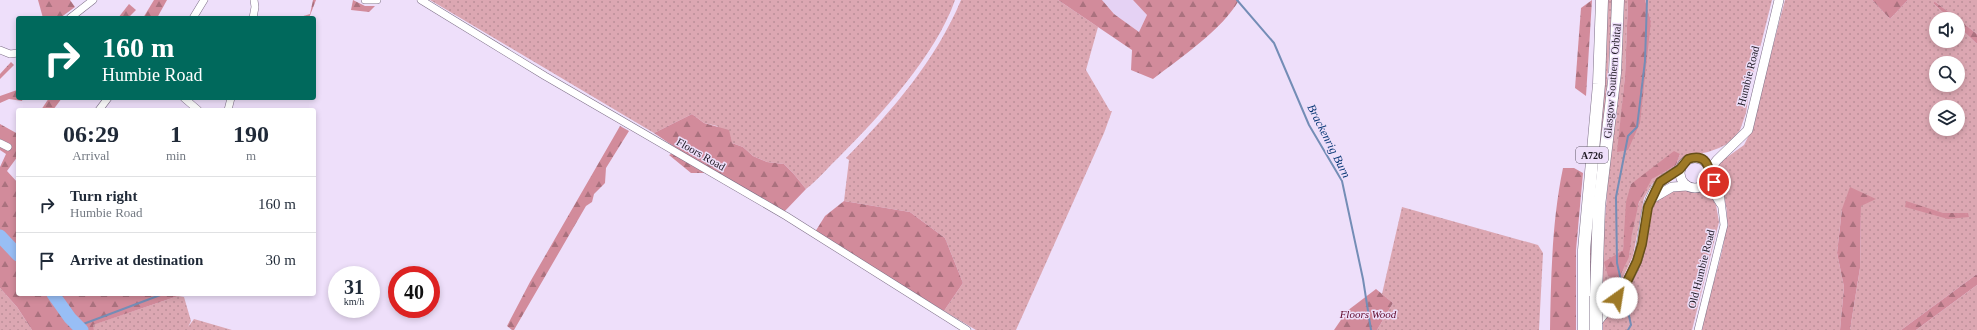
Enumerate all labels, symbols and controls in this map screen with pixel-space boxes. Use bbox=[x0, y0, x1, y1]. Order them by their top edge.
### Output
map controls bbox=[1929, 12, 1965, 136]
button: sound bbox=[1929, 12, 1965, 48]
street label: Glasgow Southern Orbital bbox=[1601, 23, 1623, 139]
icon: right bbox=[36, 32, 88, 84]
text: 160 m bbox=[102, 32, 174, 63]
street label: Humbie Road bbox=[1735, 44, 1761, 107]
button: search bbox=[1929, 56, 1965, 92]
text: Humbie Road bbox=[102, 65, 203, 85]
button: layers bbox=[1929, 100, 1965, 136]
water label: Brackenrig Burn bbox=[1304, 102, 1354, 180]
text: 06:29 bbox=[63, 121, 119, 147]
text: 1 bbox=[170, 121, 182, 147]
text: 190 bbox=[233, 121, 269, 147]
street label: Floors Road bbox=[675, 135, 728, 173]
road number: A726 bbox=[1576, 147, 1608, 163]
text: Arrival bbox=[72, 148, 110, 163]
text: min bbox=[166, 148, 186, 163]
text: m bbox=[246, 148, 256, 163]
pin bbox=[1697, 165, 1731, 199]
icon: arrive bbox=[1703, 171, 1725, 193]
text: Turn right bbox=[70, 188, 137, 204]
icon: right bbox=[36, 194, 58, 216]
text: 160 m bbox=[258, 196, 296, 212]
text: Humbie Road bbox=[70, 205, 143, 220]
street label: Old Humbie Road bbox=[1685, 228, 1717, 310]
icon: arrive bbox=[36, 250, 58, 272]
text: Arrive at destination bbox=[70, 252, 203, 268]
text: 30 m bbox=[266, 252, 296, 268]
speed limit sign: 40 bbox=[388, 266, 440, 318]
text: 31 bbox=[344, 276, 364, 298]
position arrow bbox=[1596, 277, 1638, 319]
text: km/h bbox=[344, 296, 364, 307]
park label: Floors Wood bbox=[1339, 308, 1397, 320]

